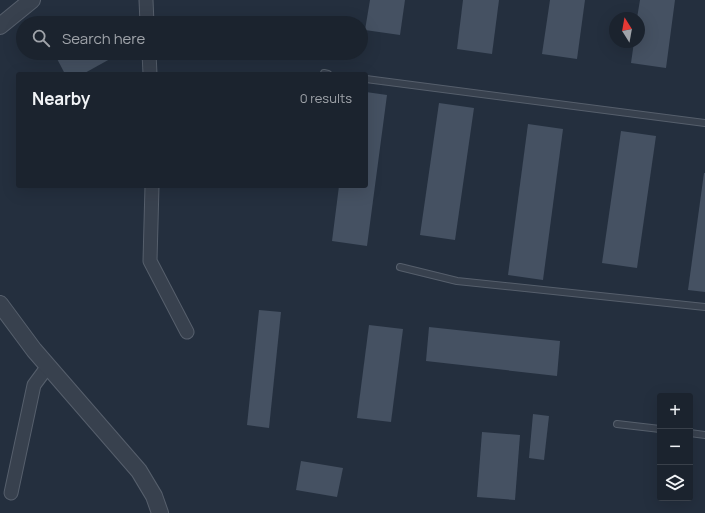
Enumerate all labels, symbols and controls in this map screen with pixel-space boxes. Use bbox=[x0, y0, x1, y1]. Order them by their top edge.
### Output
north arrow bbox=[609, 12, 645, 48]
search box bbox=[16, 16, 368, 60]
icon: search bbox=[30, 27, 52, 49]
text: Search here bbox=[62, 28, 145, 49]
text: Nearby bbox=[32, 87, 90, 110]
text: 0 results bbox=[300, 89, 352, 107]
map controls bbox=[657, 393, 693, 501]
button: + bbox=[657, 393, 693, 429]
button: − bbox=[657, 429, 693, 465]
button: layers bbox=[657, 465, 693, 501]

